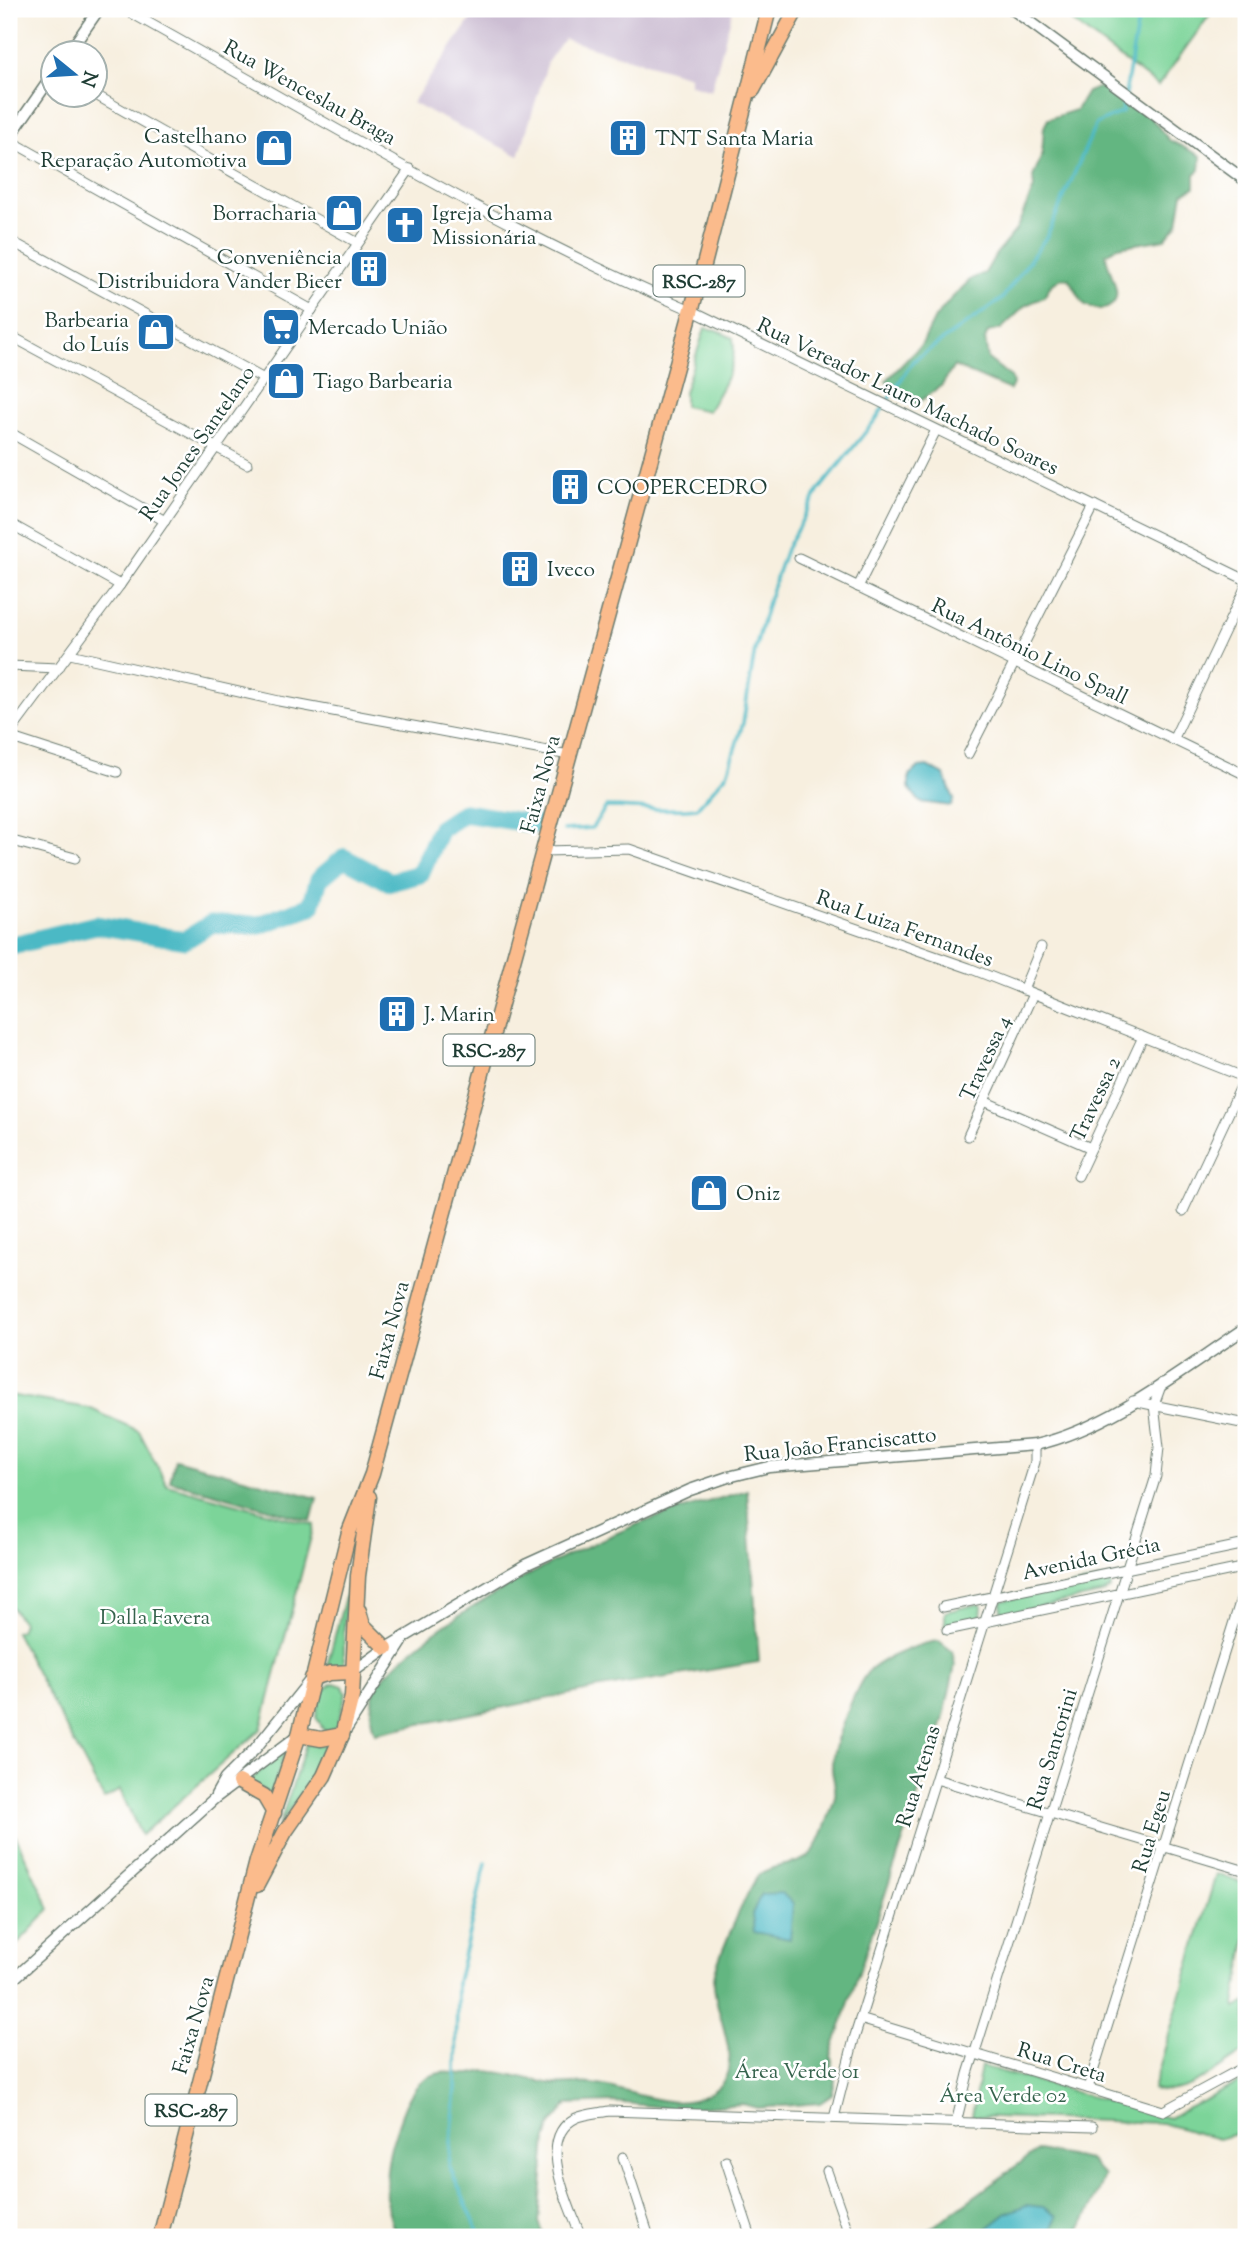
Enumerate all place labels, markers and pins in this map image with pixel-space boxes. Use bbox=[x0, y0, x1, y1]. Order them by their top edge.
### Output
building icon: TNT Santa Maria bbox=[607, 117, 649, 159]
place label: Castelhano Reparação Automotiva bbox=[40, 123, 247, 177]
place label: TNT Santa Maria bbox=[655, 125, 814, 155]
shop icon: Castelhano Reparação Automotiva bbox=[253, 127, 295, 169]
shop icon: Borracharia bbox=[323, 192, 365, 234]
place label: Borracharia bbox=[213, 200, 317, 230]
place label: Igreja Chama Missionária bbox=[432, 200, 553, 254]
church icon: Igreja Chama Missionária bbox=[384, 204, 426, 246]
place label: Conveniência Distribuidora Vander Bieer bbox=[98, 244, 342, 298]
building icon: Conveniência Distribuidora Vander Bieer bbox=[348, 248, 390, 290]
supermarket icon: Mercado União bbox=[260, 306, 302, 348]
place label: Barbearia do Luís bbox=[45, 307, 129, 361]
shop icon: Barbearia do Luís bbox=[135, 311, 177, 353]
place label: Mercado União bbox=[308, 314, 448, 344]
shop icon: Tiago Barbearia bbox=[265, 360, 307, 402]
place label: Tiago Barbearia bbox=[313, 368, 453, 398]
building icon: COOPERCEDRO bbox=[549, 466, 591, 508]
place label: COOPERCEDRO bbox=[597, 474, 767, 504]
building icon: Iveco bbox=[499, 548, 541, 590]
place label: Iveco bbox=[547, 556, 595, 586]
building icon: J. Marin bbox=[376, 993, 418, 1035]
place label: J. Marin bbox=[423, 1001, 495, 1031]
shop icon: Oniz bbox=[688, 1172, 730, 1214]
place label: Oniz bbox=[736, 1180, 780, 1210]

